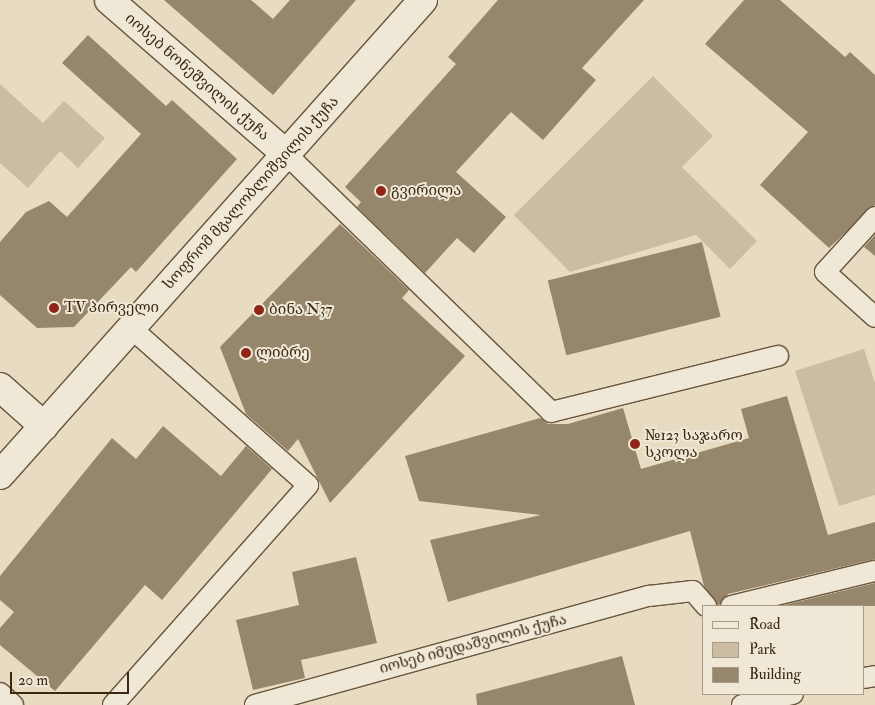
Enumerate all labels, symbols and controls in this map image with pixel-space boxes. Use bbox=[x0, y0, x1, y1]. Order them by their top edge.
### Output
street label: იოსებ ნონეშვილის ქუჩა bbox=[121, 10, 273, 144]
street label: სოფრომ მგალობლიშვილის ქუჩა bbox=[159, 93, 343, 293]
place label: გვირილა bbox=[391, 182, 461, 200]
marker: გვირილა bbox=[375, 185, 387, 197]
place label: TV პირველი bbox=[64, 299, 159, 317]
place label: ბინა N37 bbox=[269, 301, 332, 319]
marker: TV პირველი bbox=[48, 302, 60, 314]
marker: ბინა N37 bbox=[253, 304, 265, 316]
place label: ლიბრე bbox=[256, 344, 310, 362]
marker: ლიბრე bbox=[240, 347, 252, 359]
place label: №123 საჯარო სკოლა bbox=[645, 426, 743, 461]
marker: №123 საჯარო სკოლა bbox=[629, 438, 641, 450]
legend bbox=[702, 605, 865, 695]
street label: იოსებ იმედაშვილის ქუჩა bbox=[377, 610, 569, 678]
text: Road bbox=[749, 615, 780, 634]
text: Park bbox=[749, 640, 776, 659]
scale bar bbox=[12, 662, 131, 694]
text: Building bbox=[749, 665, 801, 684]
text: 20 m bbox=[18, 671, 48, 690]

